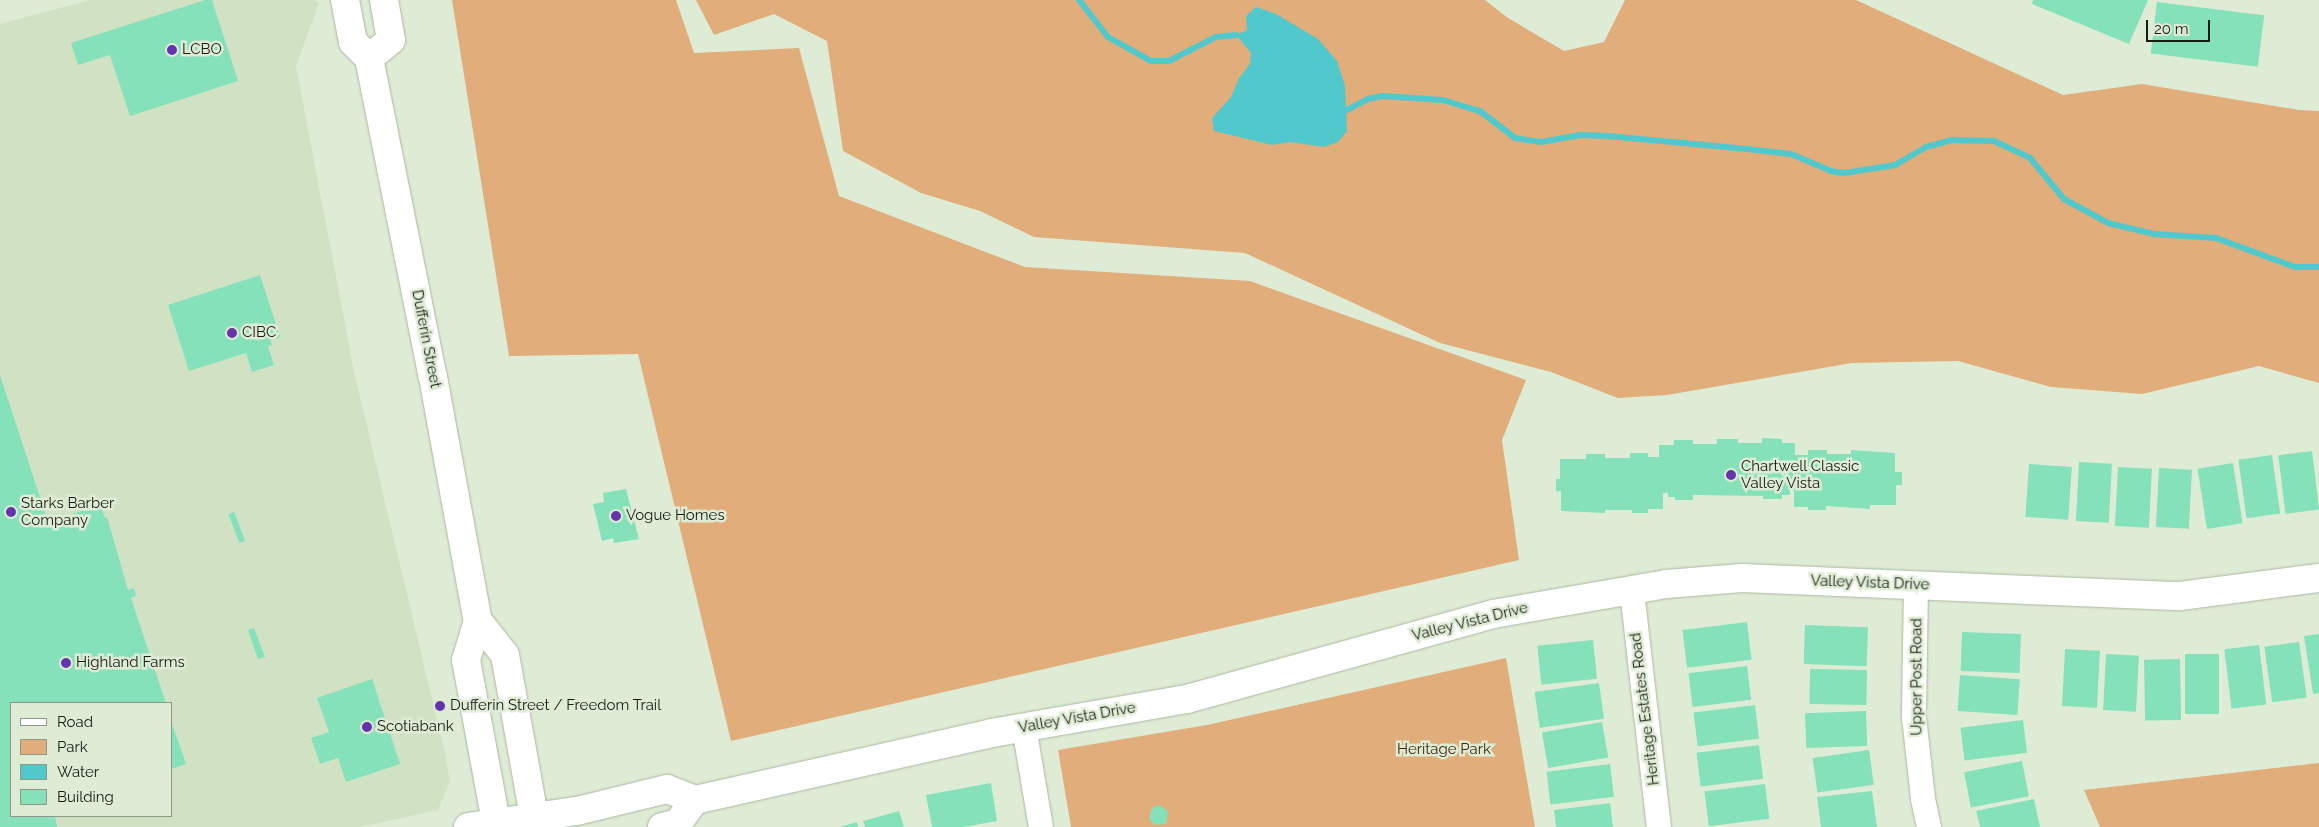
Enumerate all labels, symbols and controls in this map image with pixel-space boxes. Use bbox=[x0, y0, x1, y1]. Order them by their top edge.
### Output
scale bar bbox=[2149, 10, 2213, 42]
text: 20 m bbox=[2154, 20, 2189, 38]
place label: LCBO bbox=[182, 41, 222, 59]
marker: LCBO bbox=[166, 44, 178, 56]
street label: Dufferin Street bbox=[408, 288, 444, 390]
place label: CIBC bbox=[242, 324, 276, 342]
marker: CIBC bbox=[226, 327, 238, 339]
place label: Chartwell Classic Valley Vista bbox=[1741, 457, 1860, 492]
marker: Chartwell Classic Valley Vista bbox=[1725, 469, 1737, 481]
place label: Starks Barber Company bbox=[21, 494, 114, 529]
marker: Starks Barber Company bbox=[5, 506, 17, 518]
place label: Vogue Homes bbox=[626, 507, 725, 525]
marker: Vogue Homes bbox=[610, 510, 622, 522]
street label: Valley Vista Drive bbox=[1810, 572, 1930, 594]
street label: Valley Vista Drive bbox=[1410, 599, 1530, 645]
street label: Upper Post Road bbox=[1908, 618, 1926, 736]
street label: Heritage Estates Road bbox=[1627, 632, 1663, 786]
place label: Highland Farms bbox=[76, 654, 185, 672]
marker: Highland Farms bbox=[60, 657, 72, 669]
place label: Dufferin Street / Freedom Trail bbox=[450, 697, 662, 715]
street label: Valley Vista Drive bbox=[1016, 699, 1138, 737]
marker: Dufferin Street / Freedom Trail bbox=[434, 700, 446, 712]
legend bbox=[10, 702, 172, 817]
text: Road bbox=[57, 713, 93, 731]
place label: Scotiabank bbox=[377, 718, 454, 736]
marker: Scotiabank bbox=[361, 721, 373, 733]
text: Park bbox=[57, 738, 88, 756]
park label: Heritage Park bbox=[1397, 741, 1491, 759]
text: Water bbox=[57, 763, 99, 781]
text: Building bbox=[57, 788, 114, 806]

